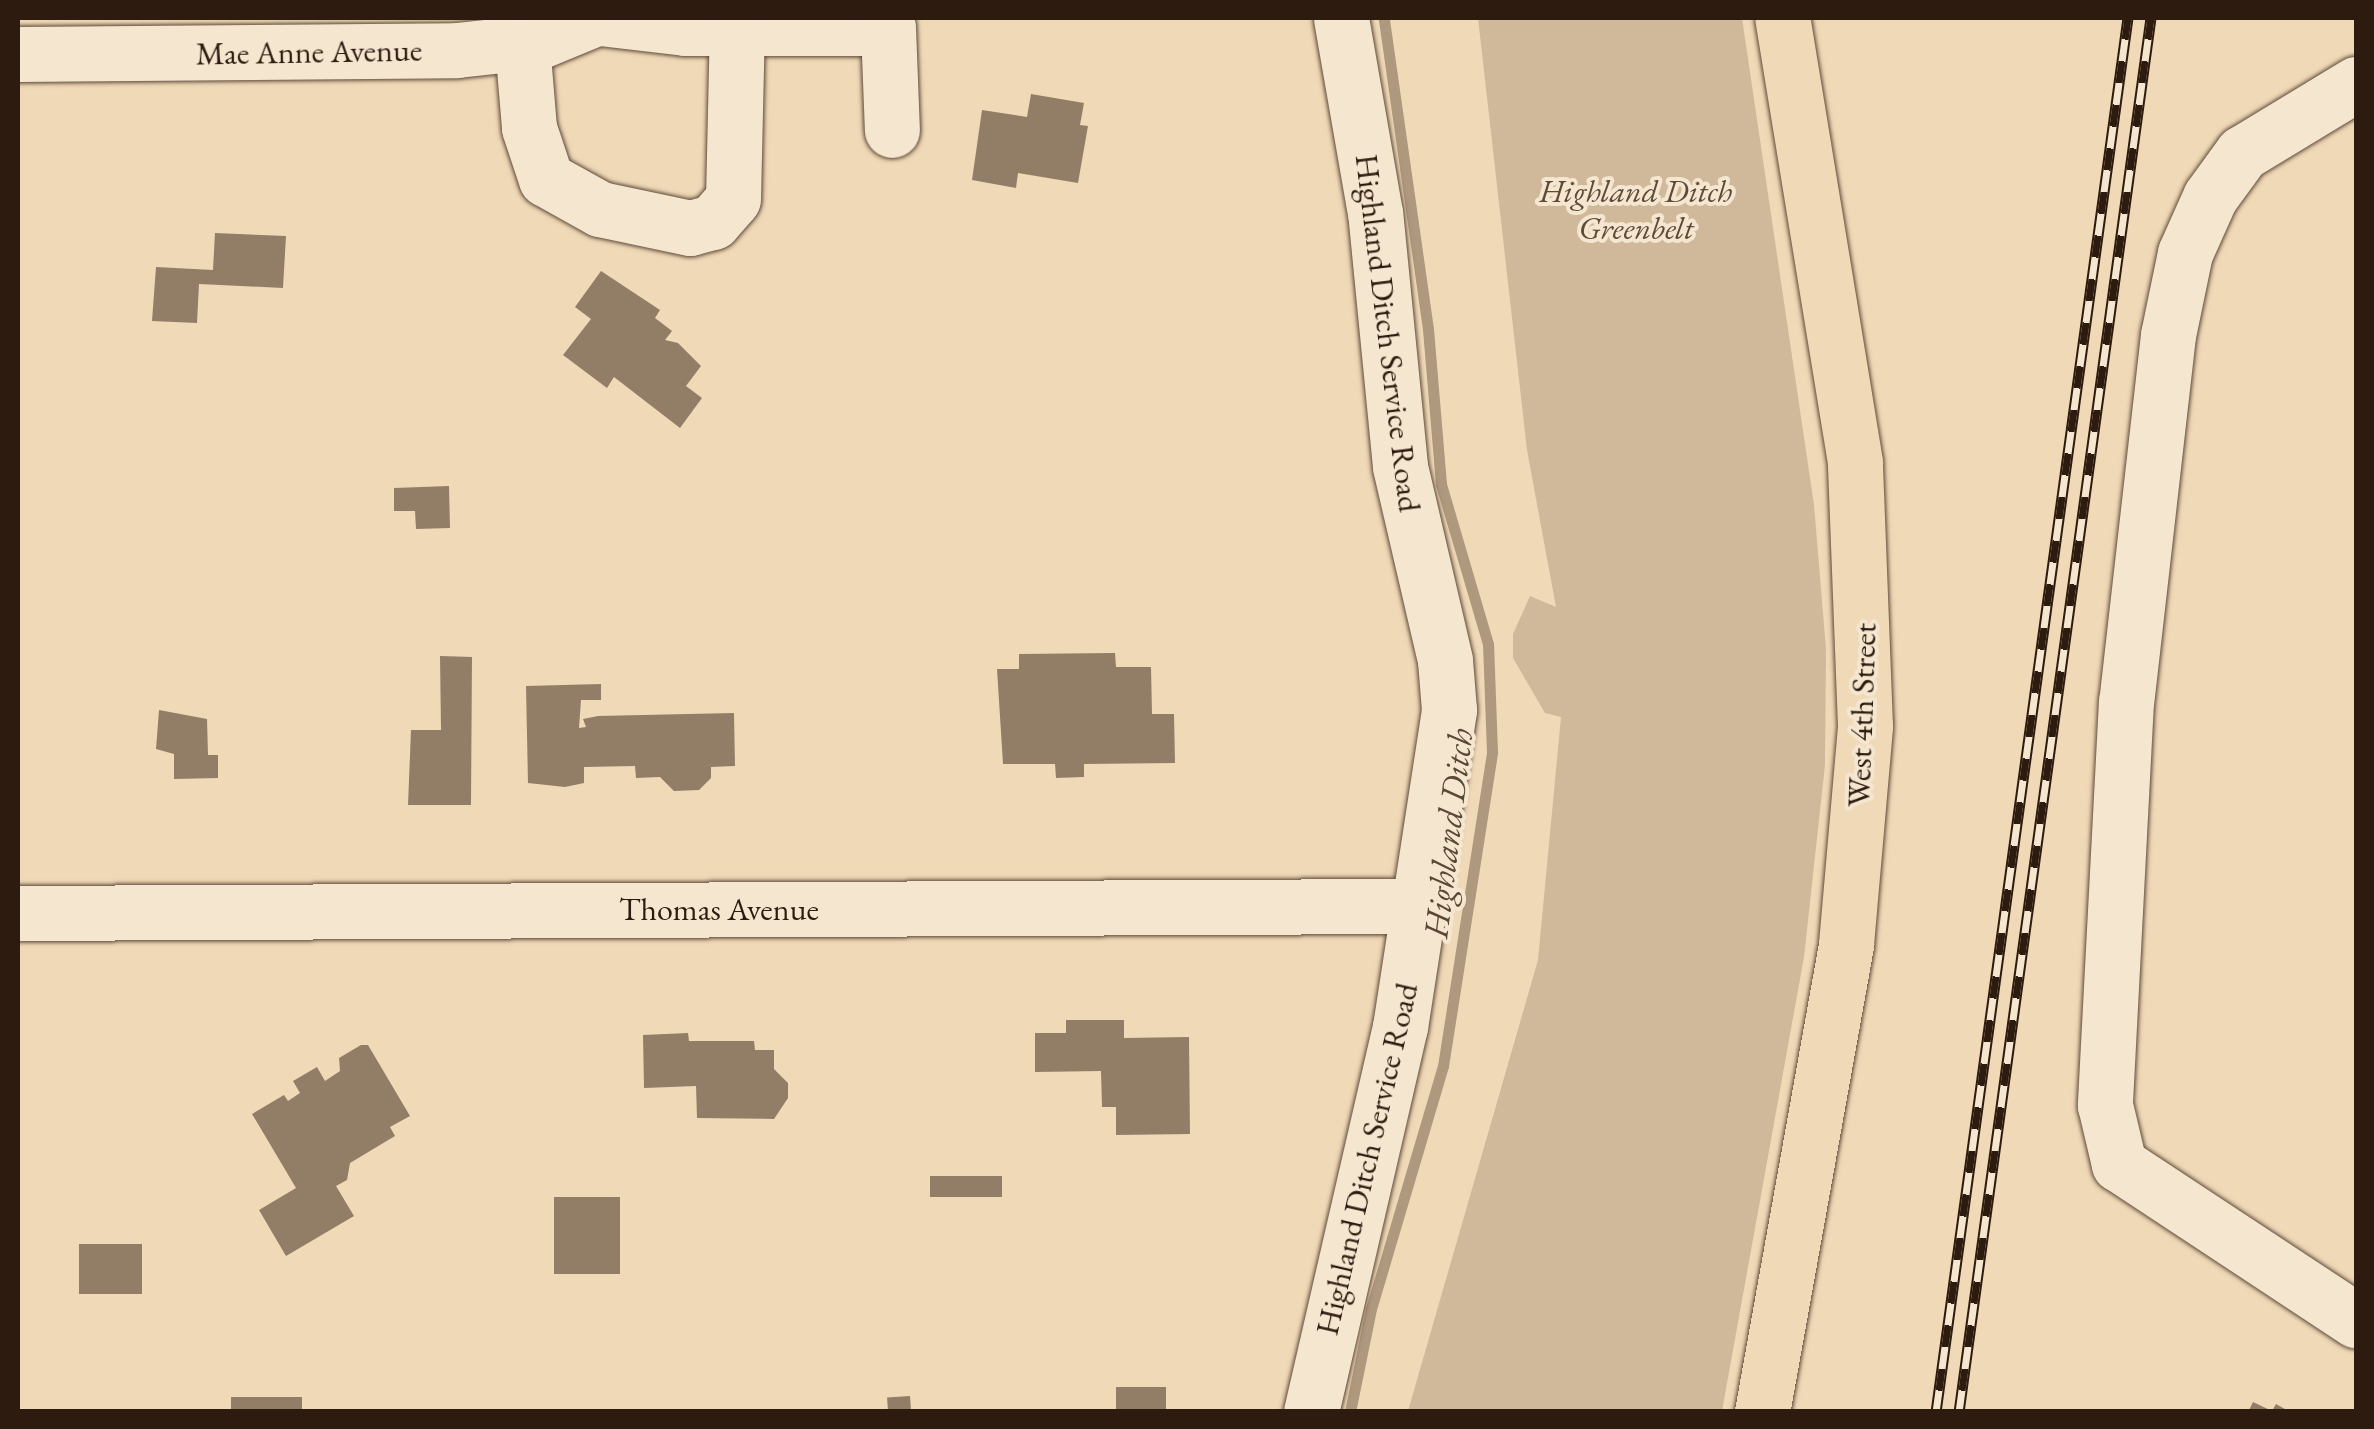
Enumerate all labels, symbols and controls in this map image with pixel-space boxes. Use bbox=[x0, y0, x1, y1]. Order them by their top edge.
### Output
street label: Mae Anne Avenue bbox=[195, 31, 423, 73]
street label: Highland Ditch Service Road bbox=[1347, 152, 1429, 514]
park label: Highland Ditch Greenbelt bbox=[1540, 173, 1732, 248]
street label: West 4th Street bbox=[1840, 622, 1884, 808]
water label: Highland Ditch bbox=[1414, 726, 1482, 940]
street label: Thomas Avenue bbox=[619, 890, 819, 928]
street label: Highland Ditch Service Road bbox=[1308, 979, 1426, 1339]

